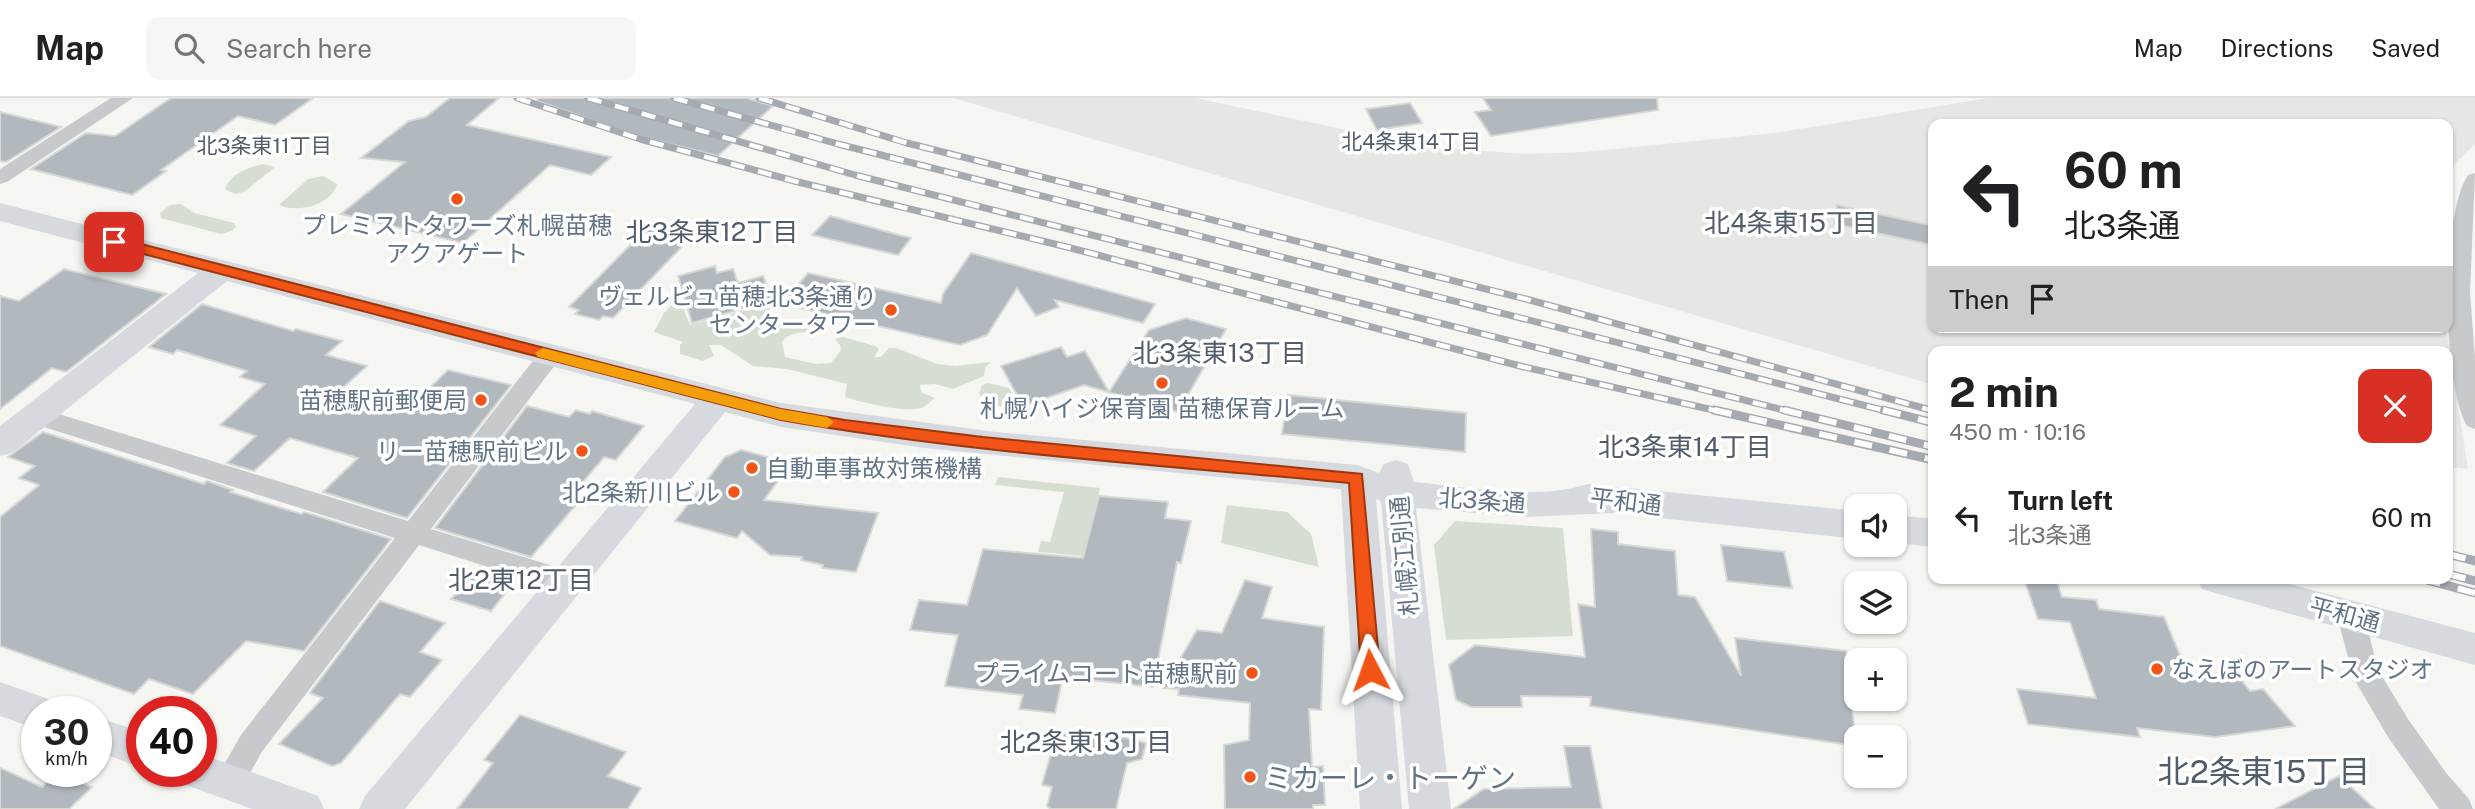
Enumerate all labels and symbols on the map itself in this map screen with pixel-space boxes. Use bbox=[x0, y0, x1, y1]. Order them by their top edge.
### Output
district label: 北4条東14丁目 bbox=[1341, 129, 1481, 154]
district label: 北3条東11丁目 bbox=[196, 133, 332, 158]
marker: プレミストタワーズ札幌苗穂 アクアゲート bbox=[449, 191, 465, 207]
district label: 北4条東15丁目 bbox=[1704, 207, 1878, 238]
place label: プレミストタワーズ札幌苗穂 アクアゲート bbox=[302, 211, 612, 267]
pin bbox=[84, 212, 144, 272]
district label: 北3条東12丁目 bbox=[626, 216, 798, 247]
place label: ヴェルビュ苗穂北3条通り センタータワー bbox=[598, 282, 877, 338]
marker: ヴェルビュ苗穂北3条通り センタータワー bbox=[883, 302, 899, 318]
district label: 北3条東13丁目 bbox=[1133, 337, 1307, 368]
marker: 札幌ハイジ保育園 苗穂保育ルーム bbox=[1154, 375, 1170, 391]
place label: 苗穂駅前郵便局 bbox=[299, 386, 467, 414]
marker: 苗穂駅前郵便局 bbox=[473, 392, 489, 408]
place label: 札幌ハイジ保育園 苗穂保育ルーム bbox=[980, 394, 1344, 422]
district label: 北3条東14丁目 bbox=[1598, 431, 1772, 462]
place label: リー苗穂駅前ビル bbox=[376, 437, 568, 465]
marker: リー苗穂駅前ビル bbox=[574, 443, 590, 459]
place label: 自動車事故対策機構 bbox=[766, 454, 982, 482]
marker: 自動車事故対策機構 bbox=[744, 460, 760, 476]
place label: 北2条新川ビル bbox=[562, 478, 720, 506]
street label: 北3条通 bbox=[1438, 483, 1526, 517]
street label: 平和通 bbox=[1589, 483, 1663, 519]
marker: 北2条新川ビル bbox=[726, 484, 742, 500]
street label: 札幌江別通 bbox=[1385, 495, 1423, 617]
district label: 北2東12丁目 bbox=[448, 564, 594, 595]
street label: 平和通 bbox=[2307, 591, 2383, 637]
position arrow bbox=[1333, 633, 1407, 707]
place label: なえぼのアートスタジオ bbox=[2171, 655, 2434, 683]
place label: プライムコート苗穂駅前 bbox=[974, 659, 1238, 687]
marker: なえぼのアートスタジオ bbox=[2149, 661, 2165, 677]
marker: プライムコート苗穂駅前 bbox=[1244, 665, 1260, 681]
speed limit sign: 40 bbox=[126, 696, 217, 787]
district label: 北2条東13丁目 bbox=[1000, 726, 1172, 757]
district label: 北2条東15丁目 bbox=[2158, 753, 2370, 790]
place label: ミカーレ・トーゲン bbox=[1264, 761, 1516, 794]
marker: ミカーレ・トーゲン bbox=[1242, 769, 1258, 785]

